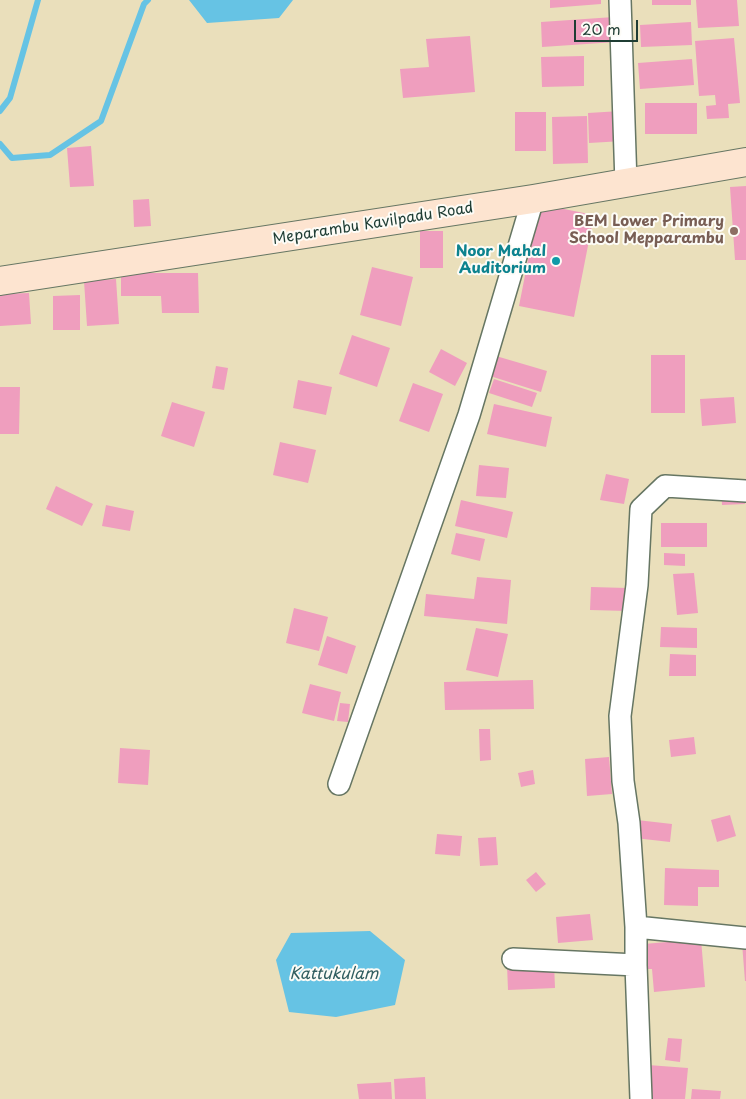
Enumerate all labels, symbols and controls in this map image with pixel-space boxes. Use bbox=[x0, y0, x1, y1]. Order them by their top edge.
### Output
scale bar bbox=[576, 10, 640, 42]
text: 20 m bbox=[582, 17, 621, 40]
street label: Meparambu Kavilpadu Road bbox=[271, 199, 475, 249]
place label: BEM Lower Primary School Mepparambu bbox=[569, 213, 724, 248]
marker: BEM Lower Primary School Mepparambu bbox=[728, 225, 740, 237]
place label: Noor Mahal Auditorium bbox=[456, 243, 546, 278]
marker: Noor Mahal Auditorium bbox=[550, 255, 562, 267]
water label: Kattukulam bbox=[290, 965, 378, 985]

